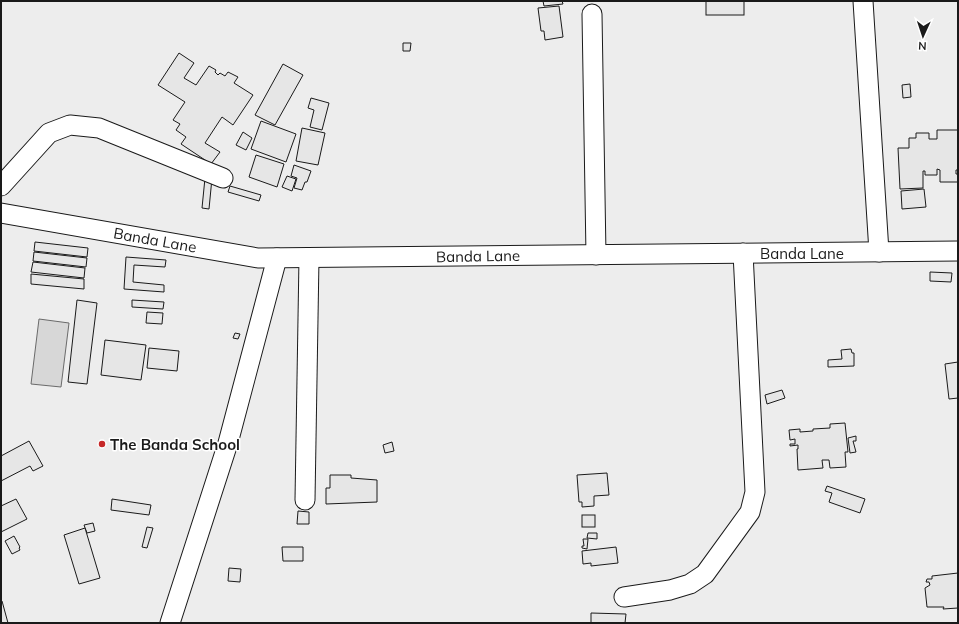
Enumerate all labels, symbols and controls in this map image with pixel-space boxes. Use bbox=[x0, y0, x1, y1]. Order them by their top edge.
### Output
north arrow bbox=[903, 16, 943, 56]
text: N bbox=[918, 39, 927, 53]
street label: Banda Lane bbox=[112, 223, 198, 257]
street label: Banda Lane bbox=[760, 244, 844, 263]
street label: Banda Lane bbox=[436, 246, 520, 266]
place label: The Banda School bbox=[110, 435, 240, 454]
marker: The Banda School bbox=[97, 439, 107, 449]

